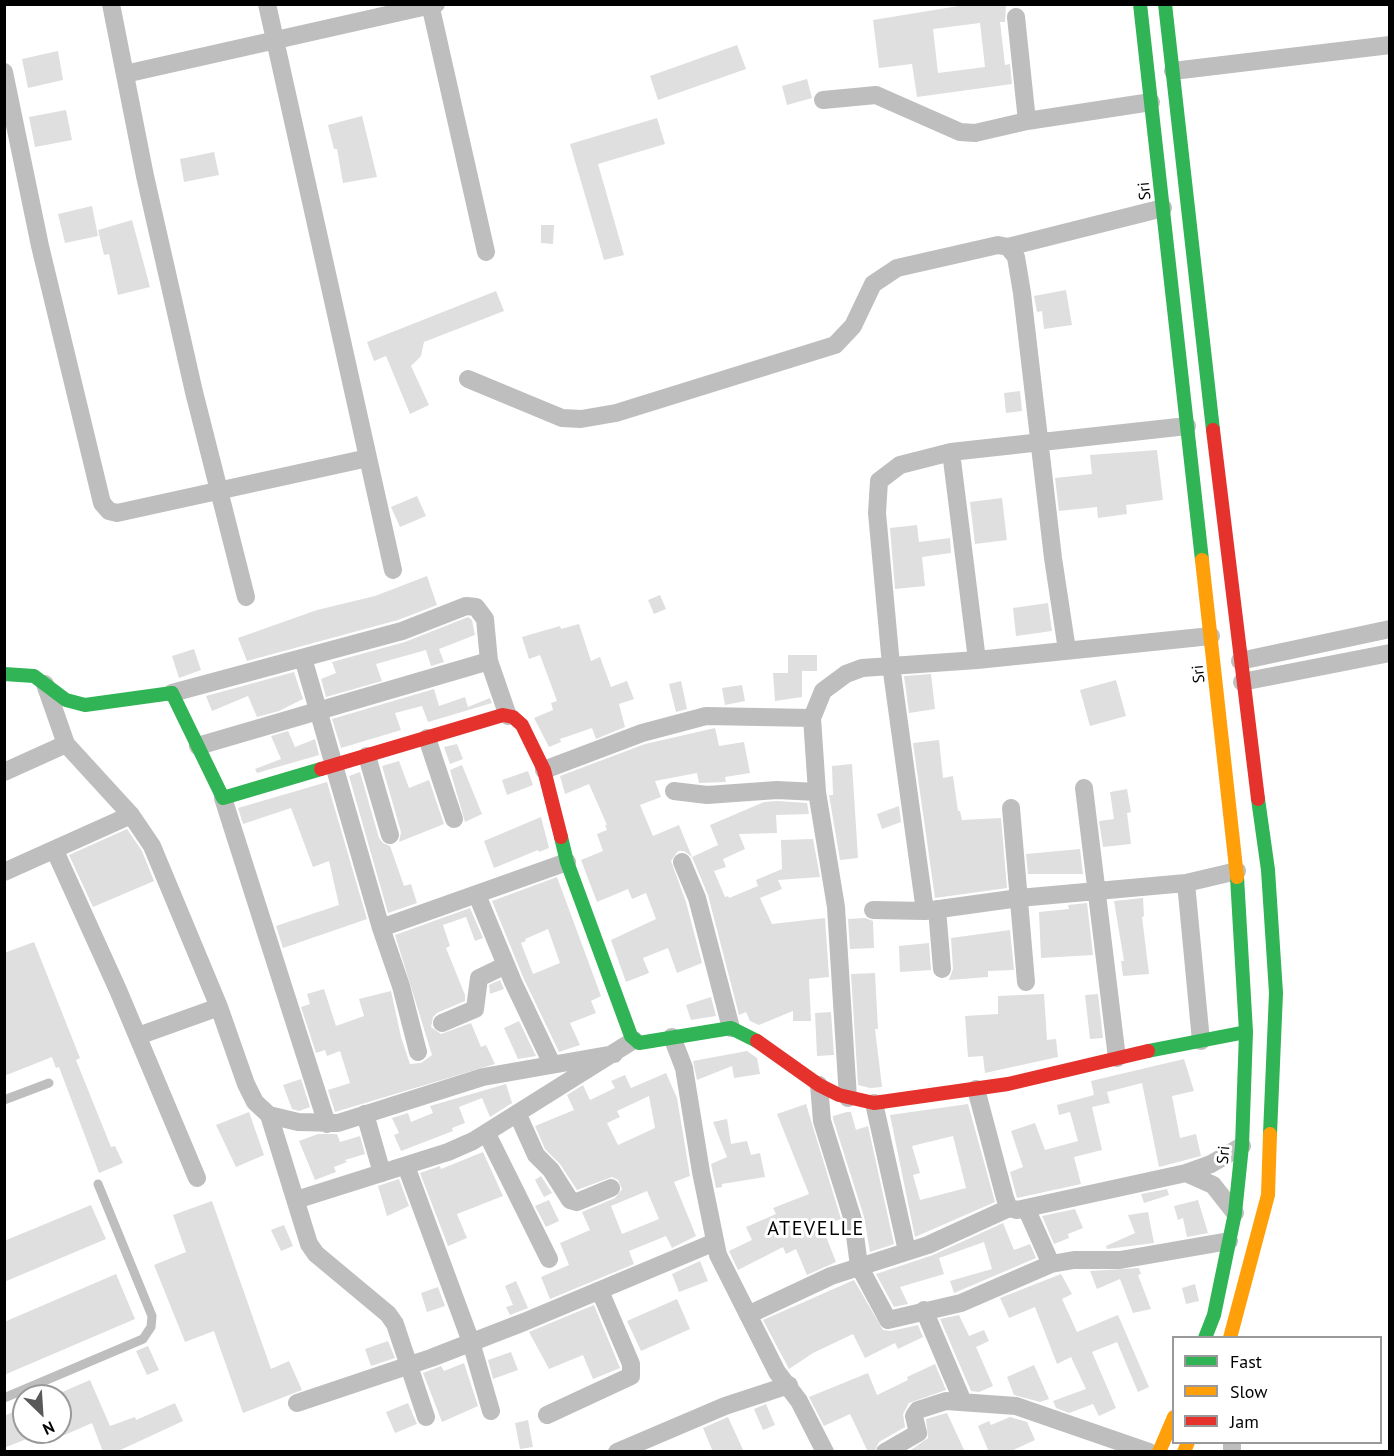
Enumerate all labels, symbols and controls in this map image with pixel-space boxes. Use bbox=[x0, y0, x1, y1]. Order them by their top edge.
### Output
street label: Sri bbox=[1135, 181, 1155, 201]
street label: Sri bbox=[1189, 664, 1209, 684]
street label: Sri bbox=[1214, 1145, 1234, 1165]
district label: ATEVELLE bbox=[767, 1217, 865, 1241]
legend bbox=[1172, 1336, 1382, 1444]
text: Fast bbox=[1230, 1350, 1262, 1373]
text: Slow bbox=[1230, 1380, 1268, 1403]
north arrow bbox=[12, 1384, 72, 1444]
text: Jam bbox=[1230, 1410, 1259, 1433]
text: N bbox=[40, 1417, 58, 1440]

